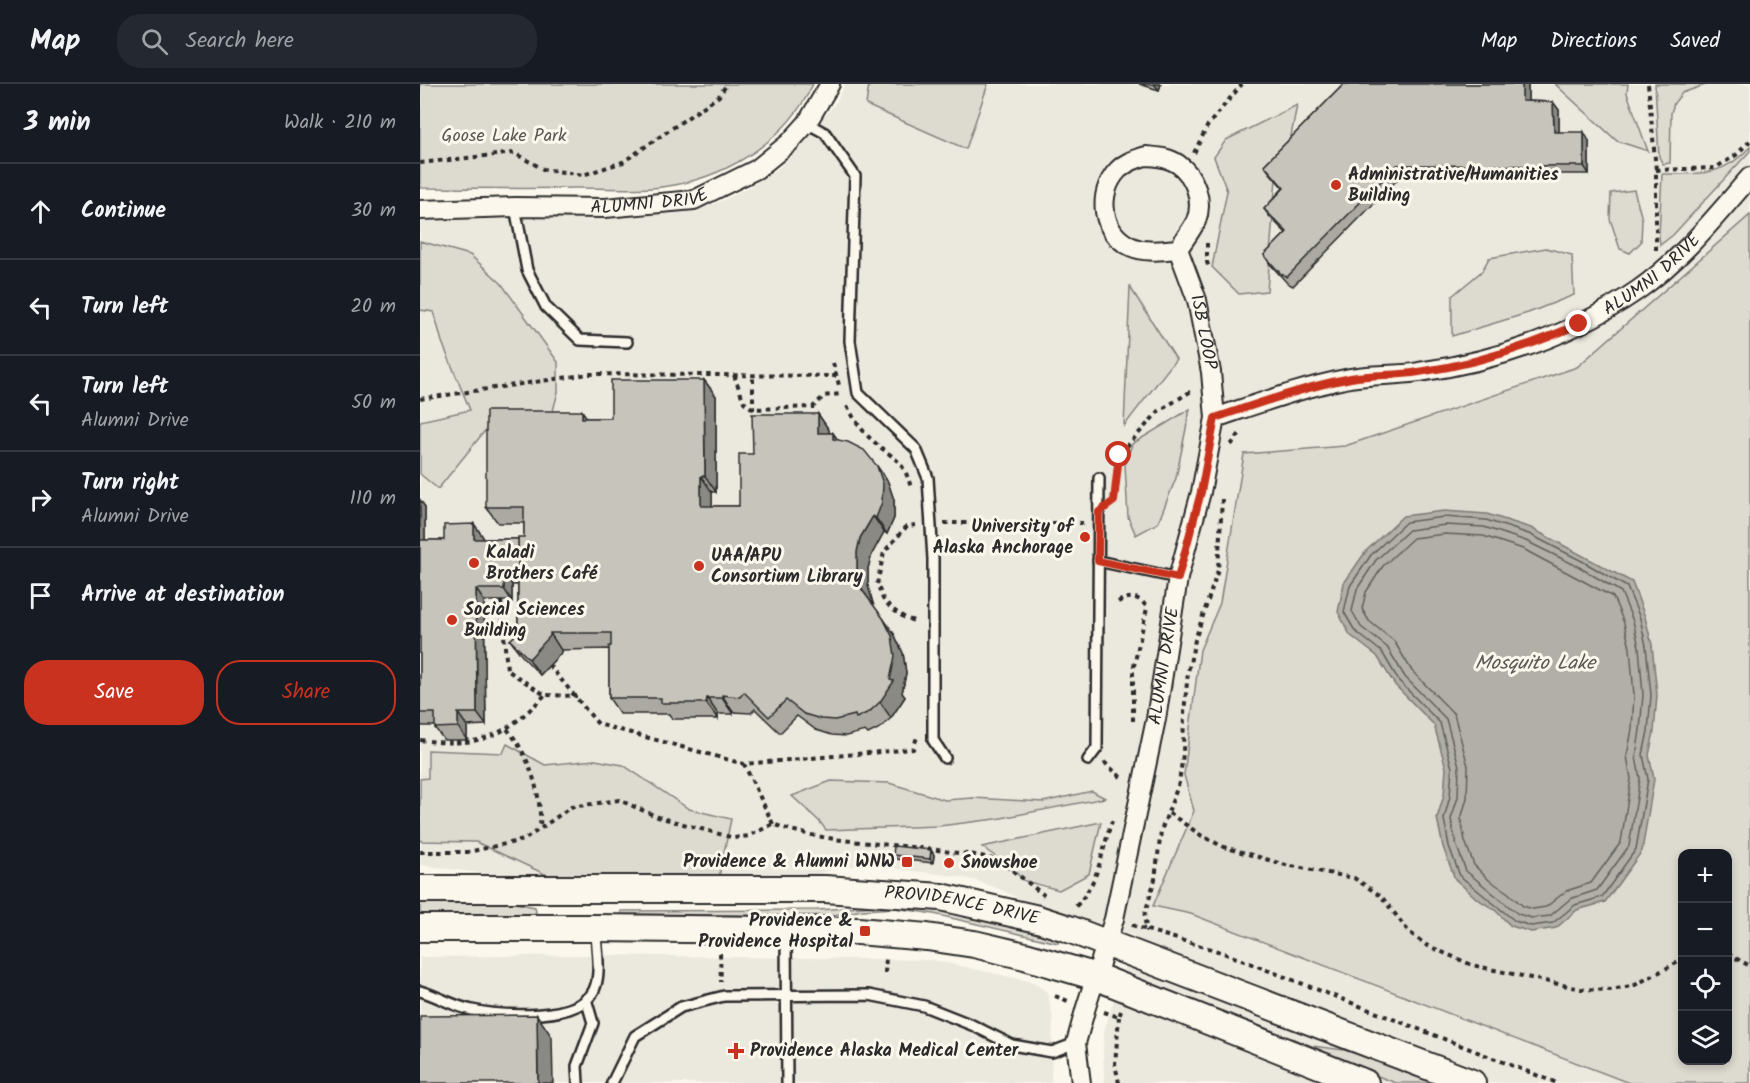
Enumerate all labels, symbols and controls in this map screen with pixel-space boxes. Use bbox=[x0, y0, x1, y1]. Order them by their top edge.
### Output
search box bbox=[117, 14, 537, 68]
text: Map bbox=[30, 19, 81, 64]
text: Search here bbox=[186, 24, 294, 59]
icon: search bbox=[138, 25, 171, 58]
text: Map bbox=[1481, 25, 1517, 58]
text: Directions bbox=[1550, 25, 1637, 58]
text: Saved bbox=[1670, 25, 1720, 58]
text: 3 min bbox=[24, 102, 91, 144]
text: Walk · 210 m bbox=[284, 107, 396, 139]
park label: Goose Lake Park bbox=[442, 122, 567, 151]
place label: Administrative/Humanities Building bbox=[1348, 161, 1559, 211]
marker: Administrative/Humanities Building bbox=[1329, 178, 1343, 192]
street label: ALUMNI DRIVE bbox=[590, 180, 714, 223]
text: Continue bbox=[81, 194, 166, 229]
icon: ahead bbox=[24, 195, 57, 228]
text: 30 m bbox=[351, 195, 396, 227]
street label: ALUMNI DRIVE bbox=[1598, 227, 1708, 323]
text: Turn left bbox=[81, 290, 168, 325]
street label: ISB LOOP bbox=[1182, 290, 1225, 373]
icon: left bbox=[24, 291, 57, 324]
text: 20 m bbox=[350, 291, 396, 323]
route end bbox=[1565, 310, 1591, 336]
text: Turn left bbox=[81, 370, 168, 405]
icon: left bbox=[24, 387, 57, 420]
text: 50 m bbox=[351, 387, 396, 419]
text: Alumni Drive bbox=[81, 405, 189, 437]
route start bbox=[1105, 441, 1131, 467]
text: Turn right bbox=[81, 466, 179, 501]
icon: right bbox=[24, 483, 57, 516]
text: 110 m bbox=[350, 483, 396, 515]
text: Alumni Drive bbox=[81, 501, 189, 533]
place label: University of Alaska Anchorage bbox=[933, 513, 1075, 563]
marker: University of Alaska Anchorage bbox=[1078, 530, 1092, 544]
place label: Kaladi Brothers Café bbox=[486, 539, 598, 589]
place label: UAA/APU Consortium Library bbox=[711, 542, 864, 592]
marker: Kaladi Brothers Café bbox=[467, 556, 481, 570]
marker: UAA/APU Consortium Library bbox=[692, 559, 706, 573]
text: Arrive at destination bbox=[81, 578, 284, 613]
icon: arrive bbox=[24, 579, 57, 612]
place label: Social Sciences Building bbox=[464, 596, 585, 646]
street label: ALUMNI DRIVE bbox=[1141, 605, 1188, 728]
marker: Social Sciences Building bbox=[445, 613, 459, 627]
water label: Mosquito Lake bbox=[1475, 648, 1597, 680]
button: Save bbox=[24, 660, 204, 725]
button: Share bbox=[216, 660, 396, 725]
place label: Providence & Alumni WNW bbox=[683, 848, 895, 877]
place label: Snowshoe bbox=[961, 849, 1038, 878]
map controls bbox=[1678, 849, 1732, 1065]
button: + bbox=[1678, 849, 1732, 903]
marker: Providence & Alumni WNW bbox=[900, 855, 914, 869]
marker: Snowshoe bbox=[942, 856, 956, 870]
street label: PROVIDENCE DRIVE bbox=[883, 879, 1043, 933]
button: − bbox=[1678, 903, 1732, 957]
place label: Providence & Providence Hospital bbox=[698, 907, 853, 957]
marker: Providence & Providence Hospital bbox=[858, 924, 872, 938]
button: locate bbox=[1678, 957, 1732, 1011]
button: layers bbox=[1678, 1011, 1732, 1065]
place label: Providence Alaska Medical Center bbox=[750, 1037, 1020, 1066]
marker: Providence Alaska Medical Center bbox=[727, 1042, 745, 1060]

